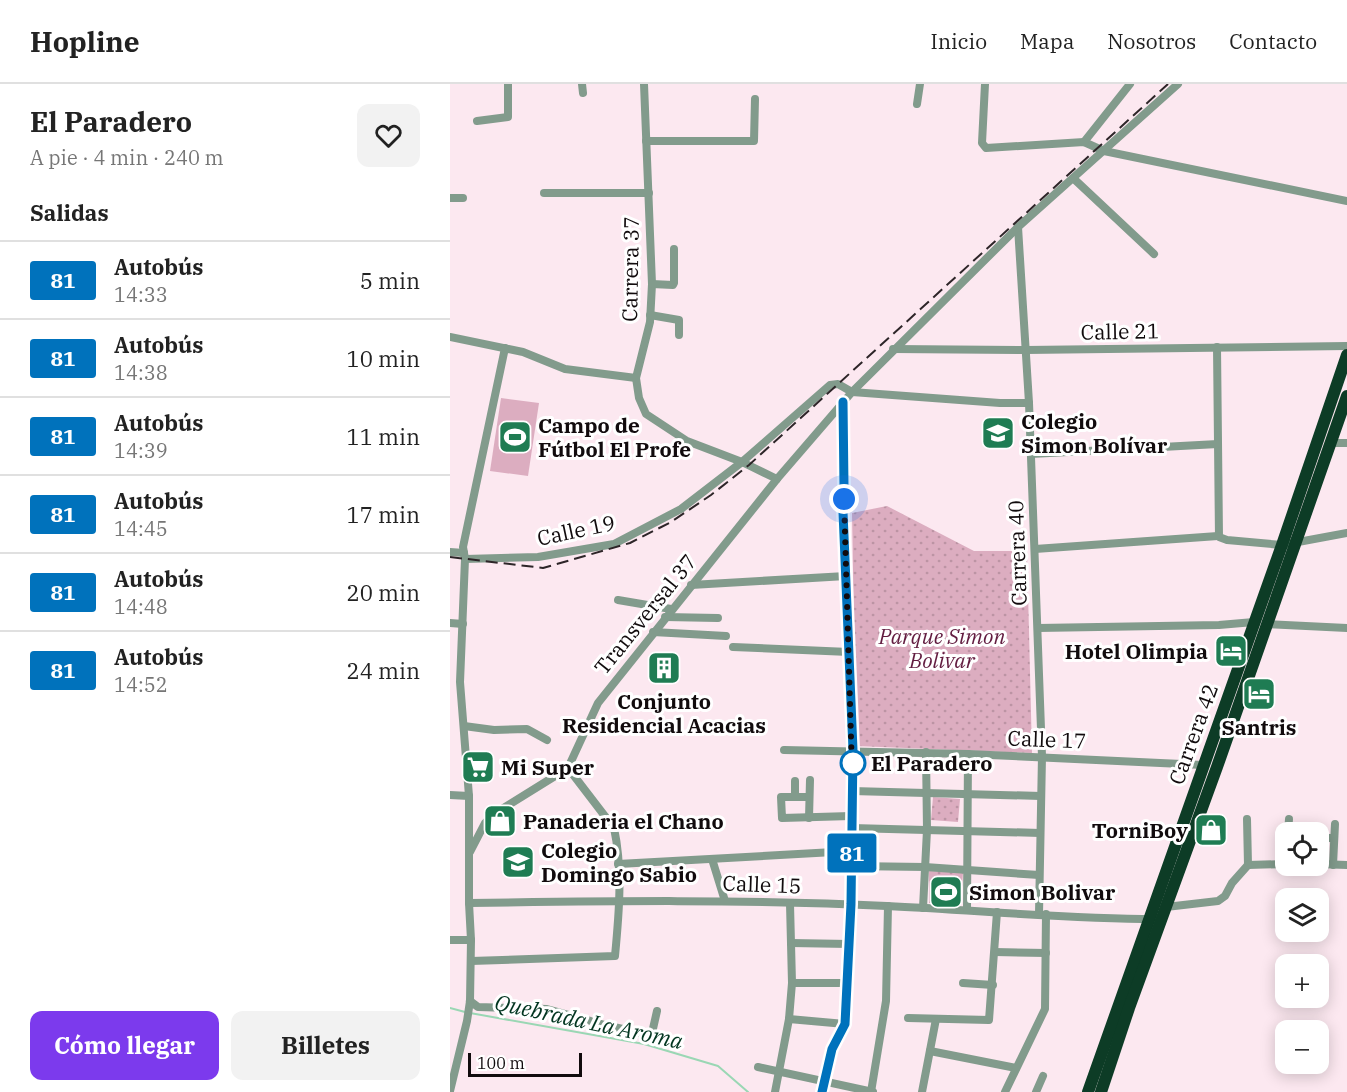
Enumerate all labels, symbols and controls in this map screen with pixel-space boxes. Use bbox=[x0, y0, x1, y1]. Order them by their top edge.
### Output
text: Hopline bbox=[30, 23, 140, 60]
text: Inicio bbox=[930, 27, 987, 55]
text: Mapa bbox=[1020, 27, 1074, 55]
text: Nosotros bbox=[1107, 27, 1196, 55]
text: Contacto bbox=[1229, 27, 1317, 55]
text: El Paradero bbox=[30, 103, 192, 140]
button: heart bbox=[357, 104, 420, 167]
text: A pie · 4 min · 240 m bbox=[30, 144, 224, 171]
text: Salidas bbox=[30, 198, 109, 227]
street label: Carrera 37 bbox=[615, 216, 645, 322]
text: Autobús bbox=[114, 252, 203, 281]
text: 81 bbox=[50, 266, 76, 294]
text: 5 min bbox=[360, 266, 420, 295]
text: 14:33 bbox=[114, 281, 168, 308]
street label: Calle 21 bbox=[1080, 316, 1160, 346]
text: Autobús bbox=[114, 330, 203, 359]
text: 81 bbox=[50, 344, 76, 372]
text: 10 min bbox=[347, 344, 420, 373]
text: 14:38 bbox=[114, 359, 168, 386]
place label: Colegio Simon Bolívar bbox=[1021, 407, 1168, 459]
text: Autobús bbox=[114, 408, 203, 437]
place label: Campo de Fútbol El Profe bbox=[538, 411, 691, 463]
school or university icon: Colegio Simon Bolívar bbox=[980, 415, 1016, 451]
sports icon: Campo de Fútbol El Profe bbox=[497, 419, 533, 455]
text: 81 bbox=[50, 422, 76, 450]
text: 11 min bbox=[347, 422, 420, 451]
text: 14:39 bbox=[114, 437, 168, 464]
your location bbox=[829, 484, 859, 514]
text: Autobús bbox=[114, 486, 203, 515]
text: 81 bbox=[50, 500, 76, 528]
text: 17 min bbox=[347, 500, 420, 529]
street label: Carrera 40 bbox=[1001, 500, 1033, 606]
street label: Calle 19 bbox=[535, 508, 617, 552]
text: 14:45 bbox=[114, 515, 168, 542]
street label: Transversal 37 bbox=[588, 548, 702, 680]
text: Autobús bbox=[114, 564, 203, 593]
text: 81 bbox=[50, 578, 76, 606]
text: 20 min bbox=[347, 578, 420, 607]
text: 14:48 bbox=[114, 593, 168, 620]
park label: Parque Simon Bolivar bbox=[878, 622, 1005, 674]
hotel icon: Hotel Olimpia bbox=[1213, 633, 1249, 669]
place label: Hotel Olimpia bbox=[1065, 637, 1208, 665]
text: Autobús bbox=[114, 642, 203, 671]
building icon: Conjunto Residencial Acacias bbox=[646, 650, 682, 686]
text: 81 bbox=[50, 656, 76, 684]
text: 24 min bbox=[347, 656, 420, 685]
text: 14:52 bbox=[114, 671, 168, 698]
hotel icon: Santris bbox=[1241, 676, 1277, 712]
street label: Carrera 42 bbox=[1162, 680, 1224, 788]
place label: Conjunto Residencial Acacias bbox=[562, 687, 766, 739]
place label: Santris bbox=[1222, 713, 1297, 741]
street label: Calle 17 bbox=[1007, 724, 1087, 754]
supermarket icon: Mi Super bbox=[460, 749, 496, 785]
place label: El Paradero bbox=[871, 749, 993, 777]
marker: El Paradero bbox=[840, 750, 866, 776]
place label: Mi Super bbox=[501, 753, 595, 781]
shop icon: Panaderia el Chano bbox=[482, 803, 518, 839]
place label: Panaderia el Chano bbox=[523, 807, 724, 835]
shop icon: TorniBoy bbox=[1193, 812, 1229, 848]
place label: TorniBoy bbox=[1092, 816, 1188, 844]
map controls bbox=[1275, 822, 1329, 1074]
button: locate bbox=[1275, 822, 1329, 876]
line badge: 81 bbox=[825, 834, 879, 872]
place label: Colegio Domingo Sabio bbox=[541, 836, 697, 888]
text: 81 bbox=[839, 839, 865, 867]
school or university icon: Colegio Domingo Sabio bbox=[500, 844, 536, 880]
street label: Calle 15 bbox=[722, 869, 802, 899]
sports icon: Simon Bolivar bbox=[928, 874, 964, 910]
place label: Simon Bolivar bbox=[969, 878, 1116, 906]
button: layers bbox=[1275, 888, 1329, 942]
button: + bbox=[1275, 954, 1329, 1008]
water label: Quebrada La Aroma bbox=[492, 987, 686, 1055]
button: Cómo llegar bbox=[30, 1011, 219, 1080]
button: Billetes bbox=[231, 1011, 420, 1080]
button: − bbox=[1275, 1020, 1329, 1074]
scale bar bbox=[468, 1050, 582, 1078]
text: 100 m bbox=[477, 1053, 525, 1073]

